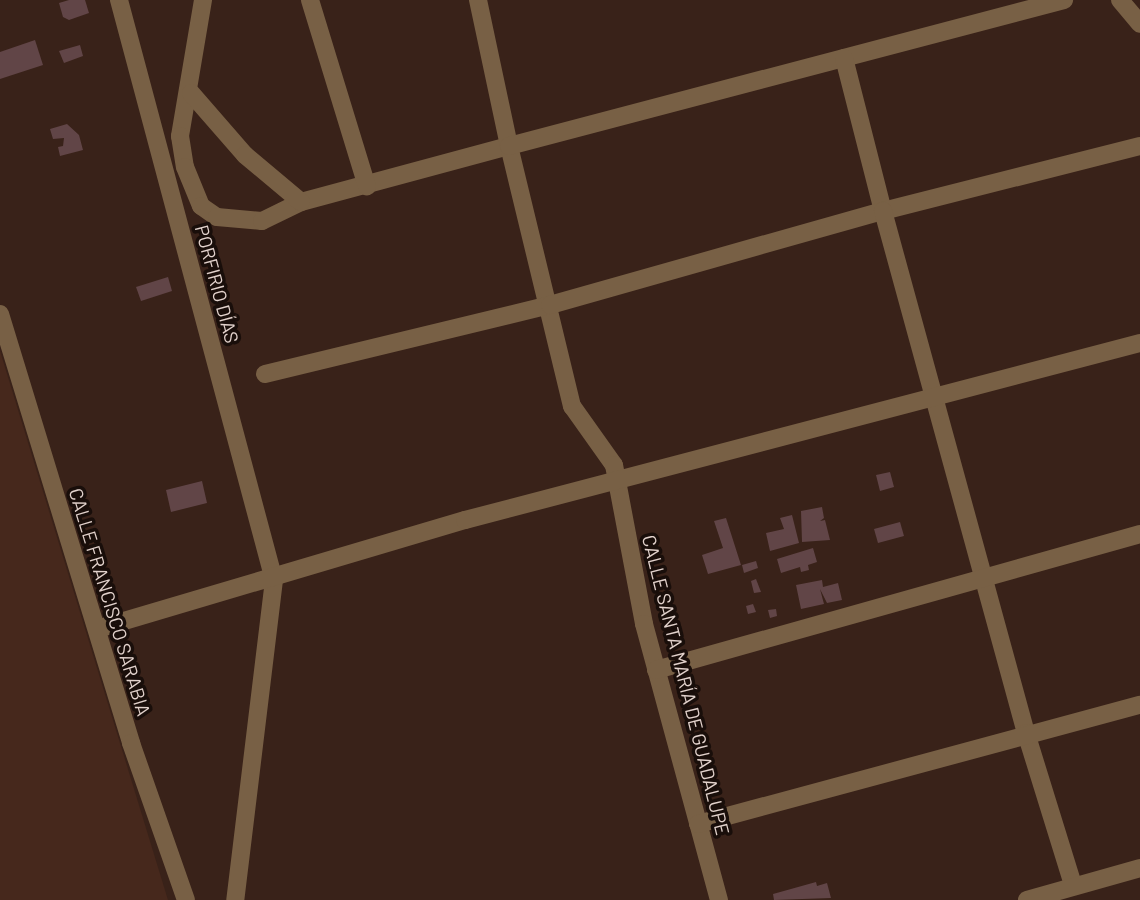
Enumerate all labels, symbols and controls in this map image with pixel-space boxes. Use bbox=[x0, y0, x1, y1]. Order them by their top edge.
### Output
street label: PORFIRIO DÍAS bbox=[190, 223, 244, 345]
street label: CALLE FRANCISCO SARABIA bbox=[64, 485, 156, 719]
street label: CALLE SANTA MARÍA DE GUADALUPE bbox=[638, 533, 734, 837]

